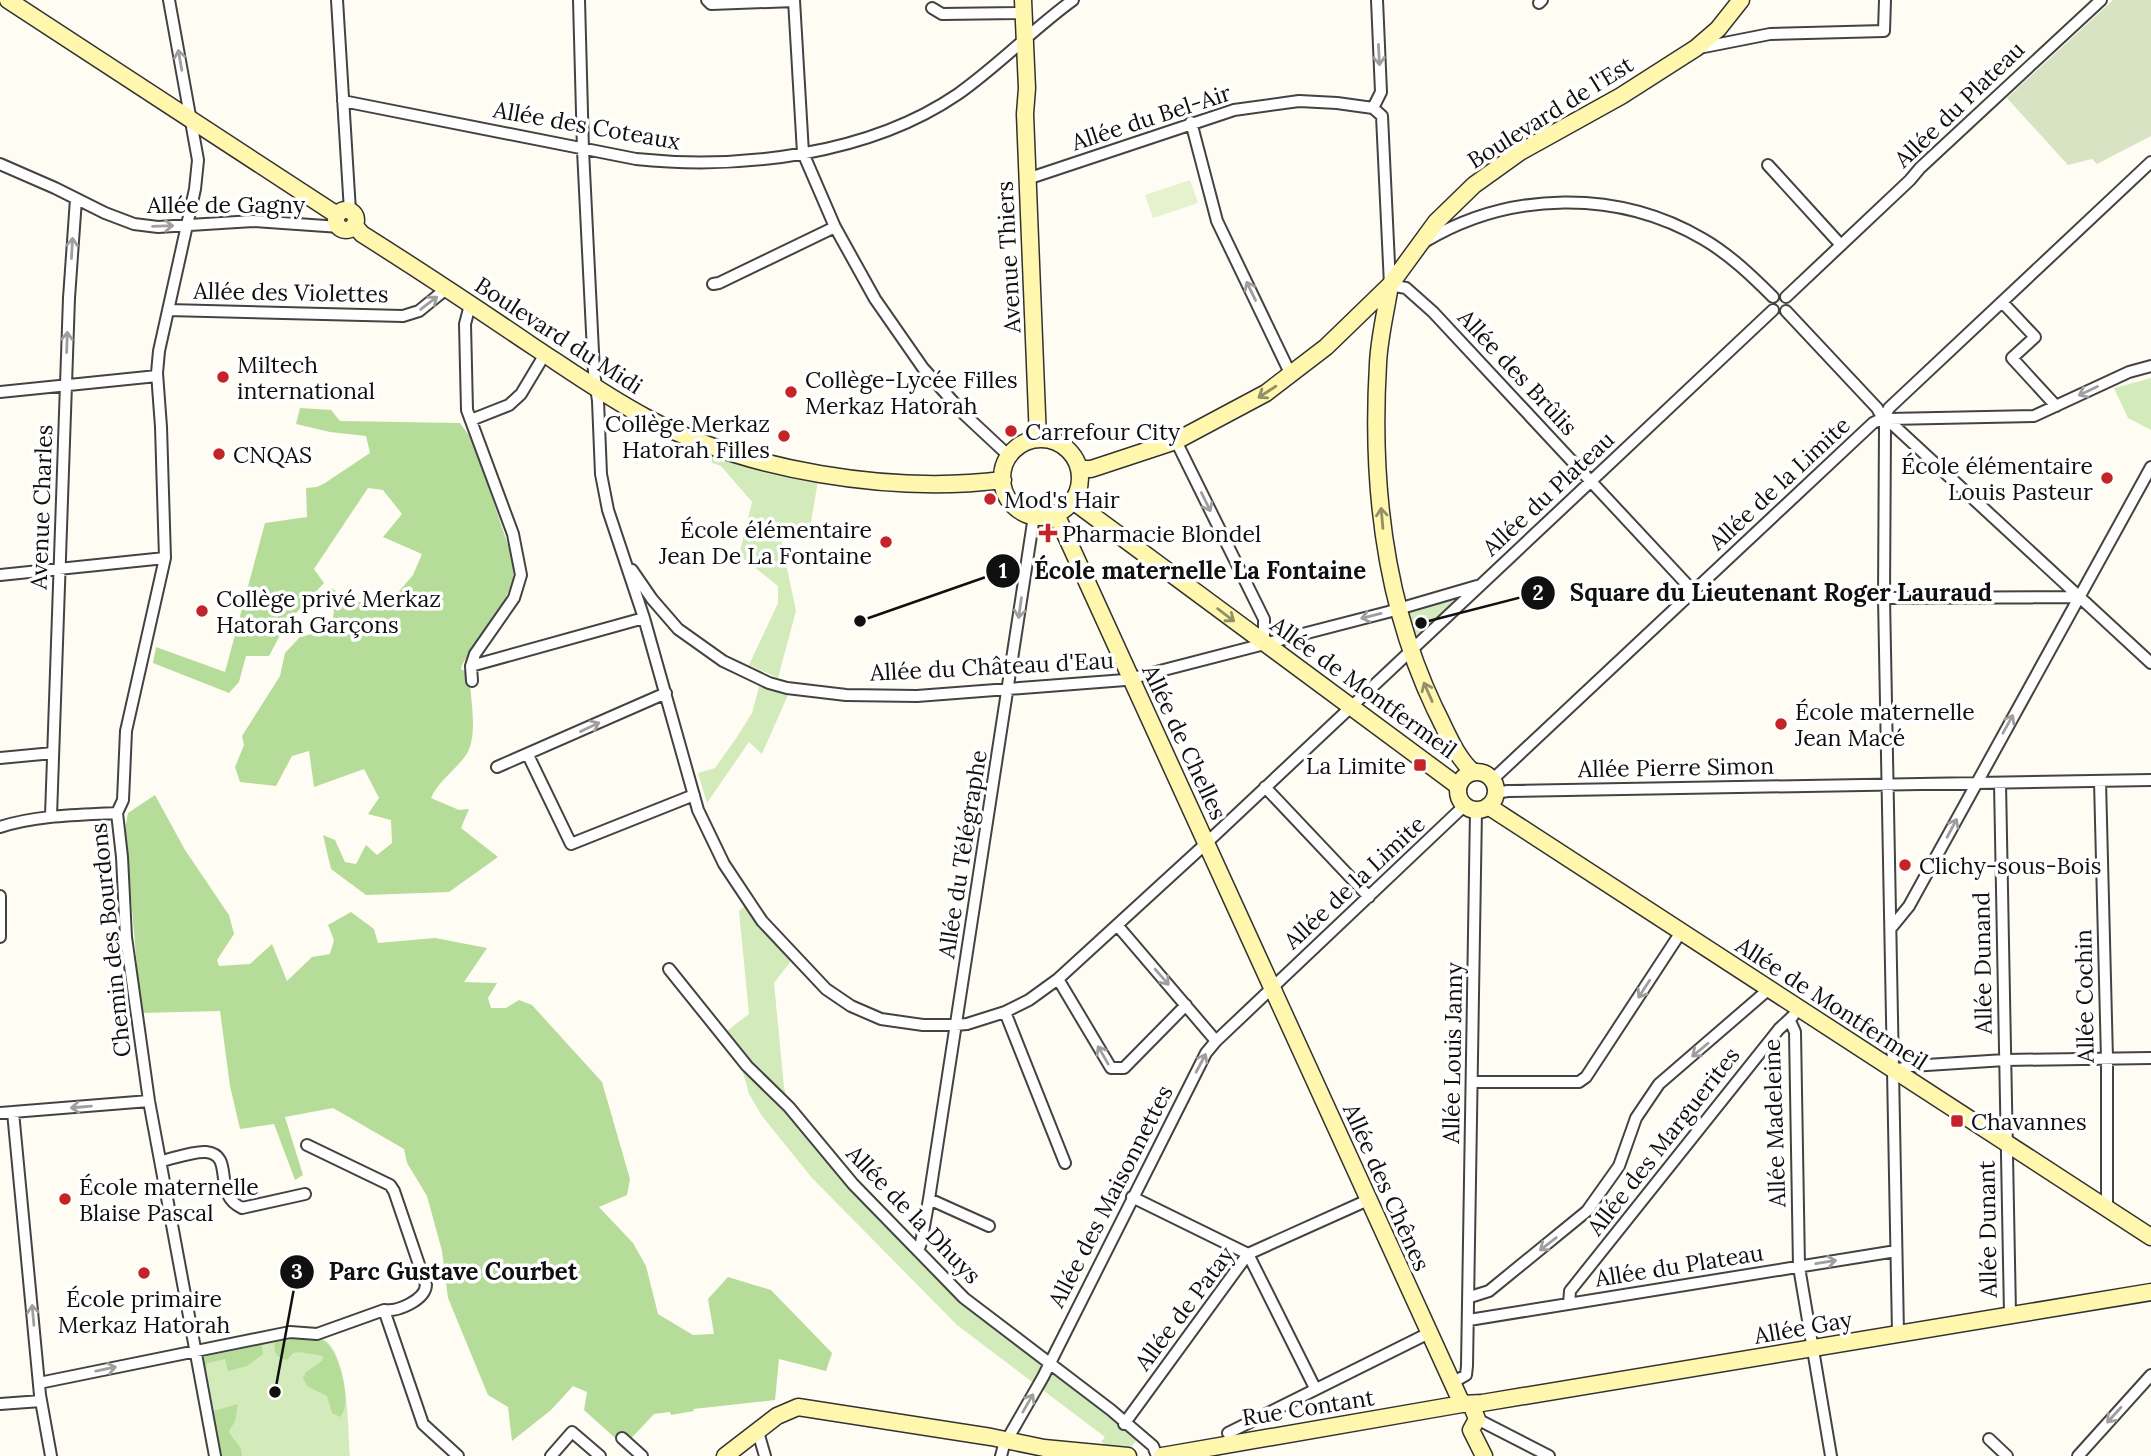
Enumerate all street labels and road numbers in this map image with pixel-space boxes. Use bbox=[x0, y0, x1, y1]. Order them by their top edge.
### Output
street label: Allée du Plateau bbox=[1887, 34, 2030, 174]
street label: Boulevard de l'Est bbox=[1462, 49, 1638, 175]
street label: Allée du Bel-Air bbox=[1067, 78, 1234, 157]
street label: Allée des Coteaux bbox=[490, 94, 683, 156]
street label: Avenue Thiers bbox=[990, 180, 1027, 335]
street label: Allée de Gagny bbox=[146, 190, 306, 219]
street label: Boulevard du Midi bbox=[470, 270, 648, 400]
street label: Allée des Violettes bbox=[192, 276, 389, 308]
street label: Allée des Brûlis bbox=[1452, 302, 1584, 441]
street label: Allée de la Limite bbox=[1702, 410, 1856, 557]
street label: Avenue Charles bbox=[24, 424, 58, 591]
street label: Allée du Plateau bbox=[1475, 424, 1620, 562]
street label: Allée de Montfermeil bbox=[1264, 609, 1463, 764]
street label: Allée du Château d'Eau bbox=[868, 645, 1115, 687]
street label: Allée de Chelles bbox=[1136, 659, 1234, 824]
street label: Allée du Télégraphe bbox=[931, 748, 993, 961]
street label: Allée Pierre Simon bbox=[1577, 751, 1774, 783]
street label: Allée de la Limite bbox=[1277, 809, 1431, 956]
street label: Chemin des Bourdons bbox=[83, 821, 137, 1059]
street label: Allée Dunand bbox=[1966, 891, 1998, 1035]
street label: Allée Cochin bbox=[2068, 929, 2100, 1064]
street label: Allée de Montfermeil bbox=[1730, 930, 1933, 1076]
street label: Allée Louis Janny bbox=[1436, 961, 1468, 1145]
street label: Allée Madeleine bbox=[1757, 1038, 1791, 1209]
street label: Allée des Marguerites bbox=[1580, 1041, 1746, 1242]
street label: Allée des Maisonnettes bbox=[1041, 1080, 1179, 1313]
street label: Allée des Chênes bbox=[1337, 1098, 1437, 1275]
street label: Allée de la Dhuys bbox=[840, 1138, 987, 1289]
street label: Allée Dunant bbox=[1971, 1160, 2003, 1299]
street label: Allée du Plateau bbox=[1592, 1237, 1765, 1293]
street label: Allée de Patay bbox=[1127, 1239, 1241, 1377]
street label: Allée Gay bbox=[1751, 1304, 1855, 1350]
street label: Rue Contant bbox=[1240, 1382, 1376, 1432]

